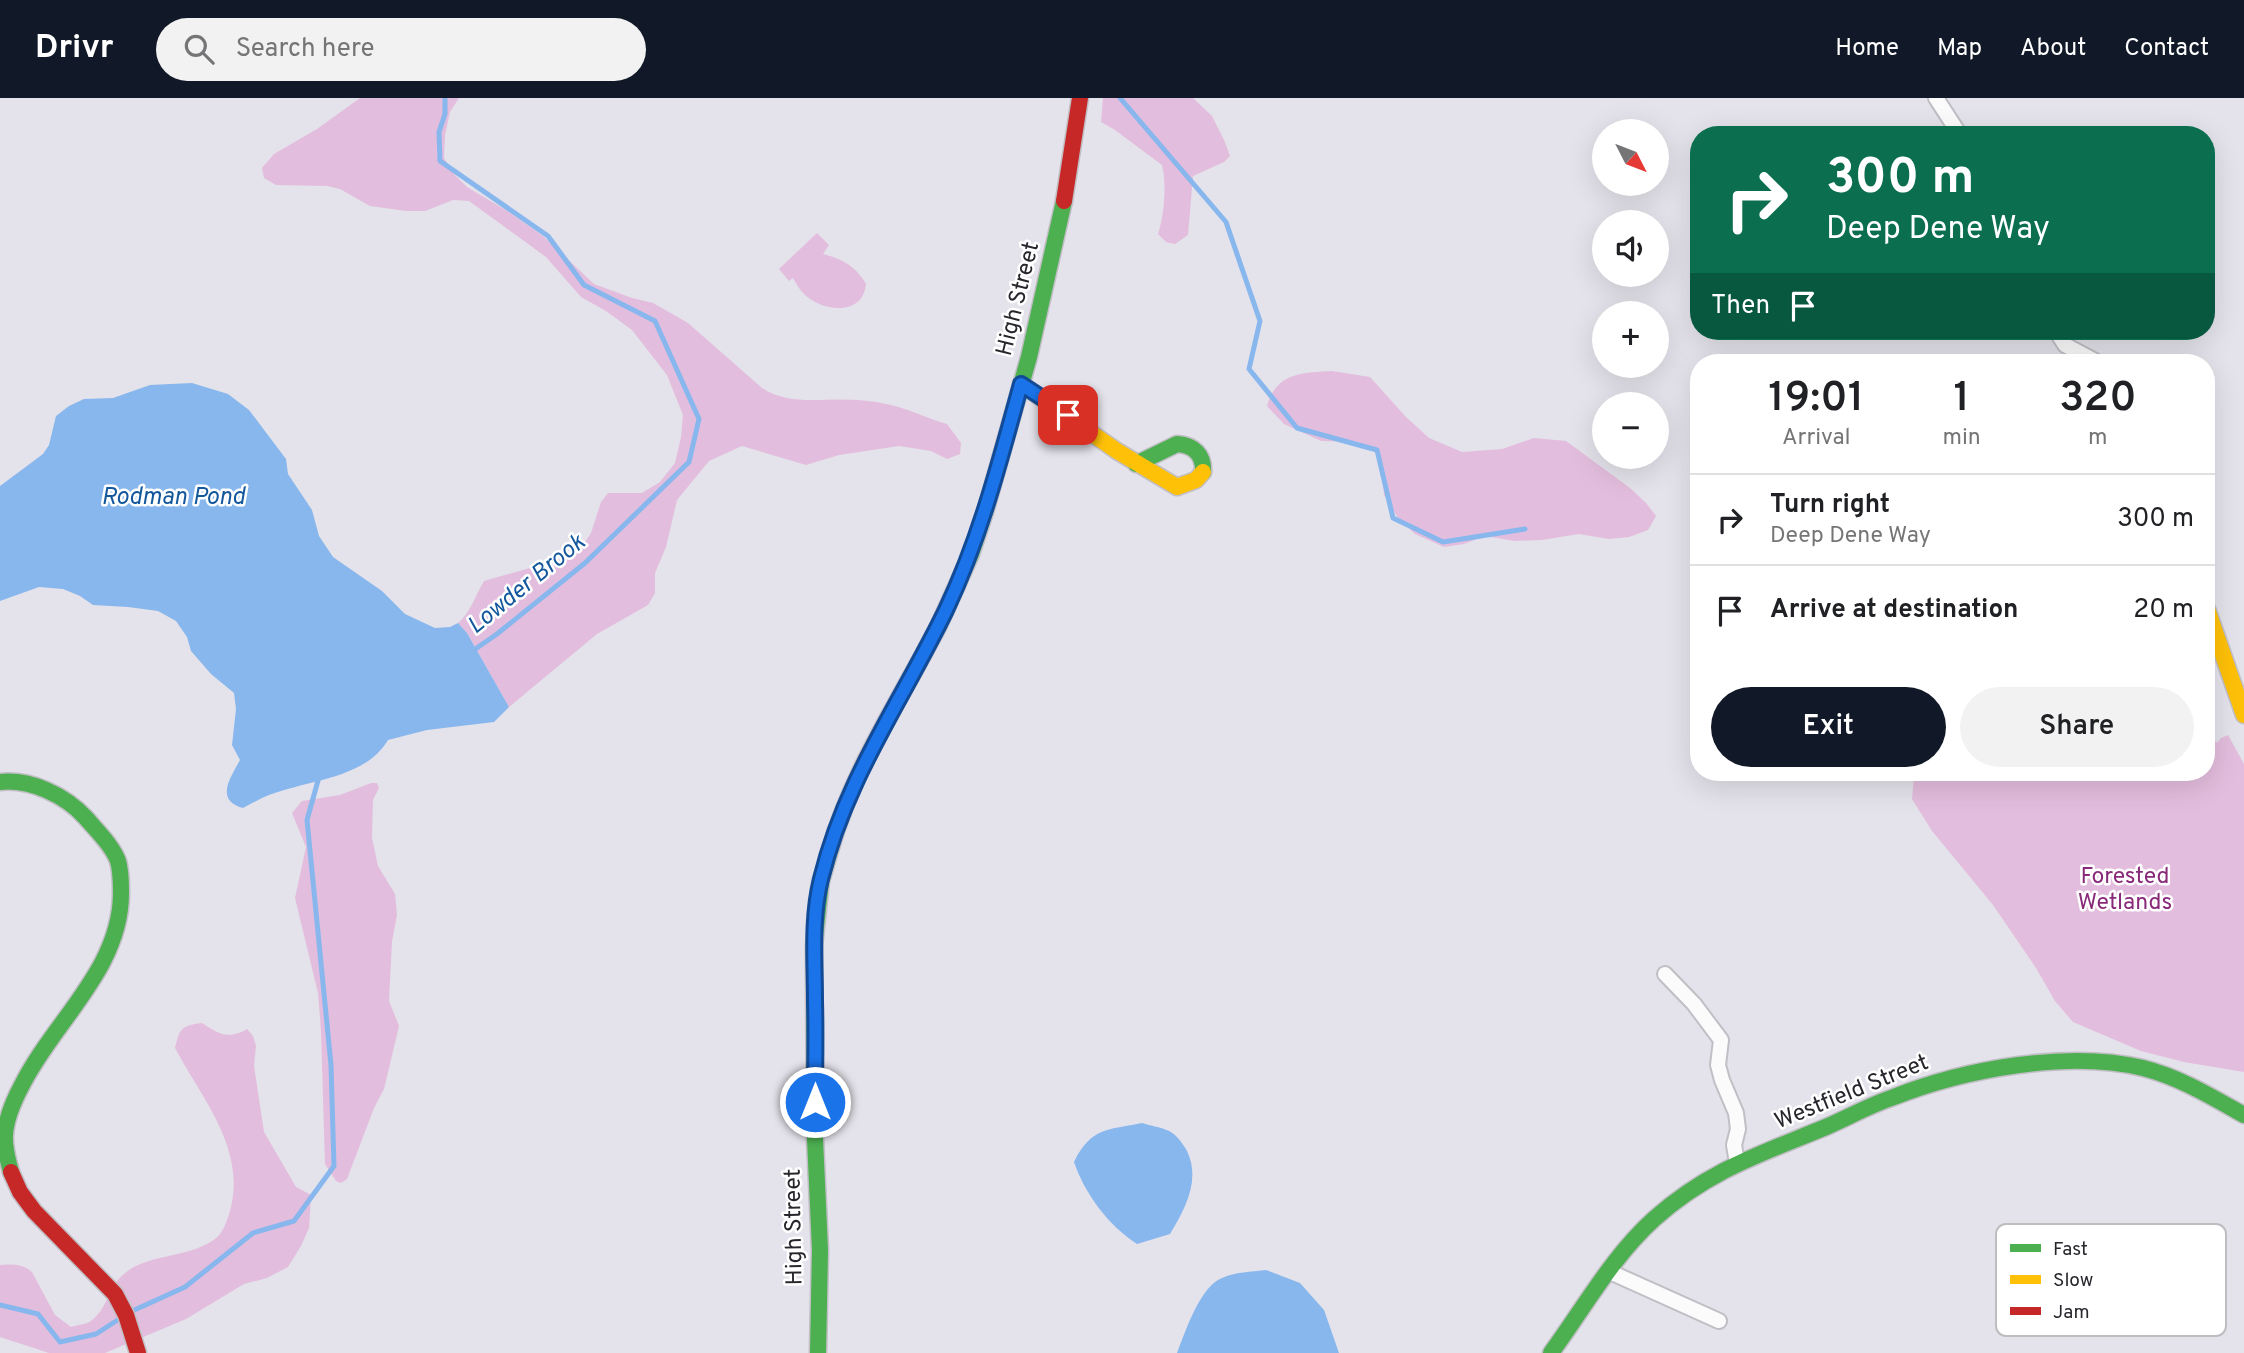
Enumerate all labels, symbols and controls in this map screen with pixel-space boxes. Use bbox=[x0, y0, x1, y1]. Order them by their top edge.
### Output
search box bbox=[156, 18, 646, 81]
text: Drivr bbox=[35, 28, 114, 70]
icon: search bbox=[180, 30, 218, 68]
text: Search here bbox=[236, 33, 375, 66]
text: Home bbox=[1835, 34, 1899, 64]
text: Map bbox=[1937, 34, 1982, 64]
text: About bbox=[2020, 34, 2086, 64]
text: Contact bbox=[2124, 34, 2209, 64]
north arrow bbox=[1592, 119, 1670, 196]
map controls bbox=[1592, 119, 1669, 469]
text: 300 m bbox=[1826, 149, 1974, 211]
icon: right bbox=[1711, 154, 1802, 245]
button: sound bbox=[1592, 210, 1669, 287]
text: Deep Dene Way bbox=[1826, 210, 2050, 250]
street label: High Street bbox=[991, 239, 1047, 359]
icon: arrive bbox=[1784, 287, 1822, 325]
text: Then bbox=[1711, 290, 1770, 323]
button: + bbox=[1592, 301, 1669, 378]
text: 19:01 bbox=[1768, 373, 1864, 426]
text: 1 bbox=[1953, 373, 1970, 426]
text: 320 bbox=[2059, 373, 2137, 426]
pin bbox=[1038, 385, 1098, 445]
button: − bbox=[1592, 392, 1669, 469]
icon: arrive bbox=[1049, 396, 1087, 434]
text: Arrival bbox=[1782, 424, 1851, 453]
text: min bbox=[1942, 424, 1981, 453]
text: m bbox=[2088, 424, 2108, 453]
water label: Rodman Pond bbox=[101, 483, 247, 513]
text: Turn right bbox=[1770, 489, 1890, 522]
icon: right bbox=[1711, 501, 1749, 539]
text: 300 m bbox=[2117, 503, 2194, 536]
text: Deep Dene Way bbox=[1770, 522, 1931, 551]
water label: Lowder Brook bbox=[462, 528, 593, 642]
icon: arrive bbox=[1711, 592, 1749, 630]
text: Arrive at destination bbox=[1770, 594, 2018, 627]
text: 20 m bbox=[2133, 594, 2194, 627]
button: Exit bbox=[1711, 687, 1946, 767]
button: Share bbox=[1960, 687, 2194, 767]
park label: Forested Wetlands bbox=[2078, 863, 2172, 918]
street label: Westfield Street bbox=[1771, 1049, 1933, 1137]
position arrow bbox=[778, 1065, 852, 1139]
street label: High Street bbox=[779, 1168, 811, 1286]
legend bbox=[1996, 1224, 2226, 1336]
text: Fast bbox=[2053, 1238, 2088, 1262]
text: Slow bbox=[2053, 1269, 2093, 1293]
text: Jam bbox=[2053, 1301, 2090, 1325]

